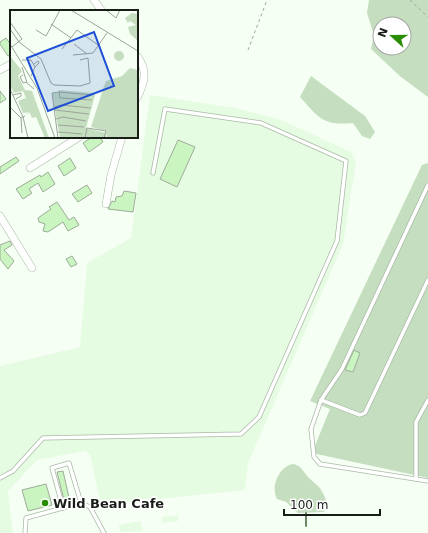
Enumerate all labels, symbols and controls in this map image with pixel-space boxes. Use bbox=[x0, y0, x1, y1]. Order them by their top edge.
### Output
inset map bbox=[10, 10, 138, 138]
north arrow bbox=[372, 16, 412, 56]
text: N bbox=[375, 26, 391, 39]
scale bar bbox=[284, 491, 380, 517]
place label: Wild Bean Cafe bbox=[53, 496, 164, 511]
marker: Wild Bean Cafe bbox=[40, 498, 50, 508]
text: 100 m bbox=[290, 498, 328, 512]

